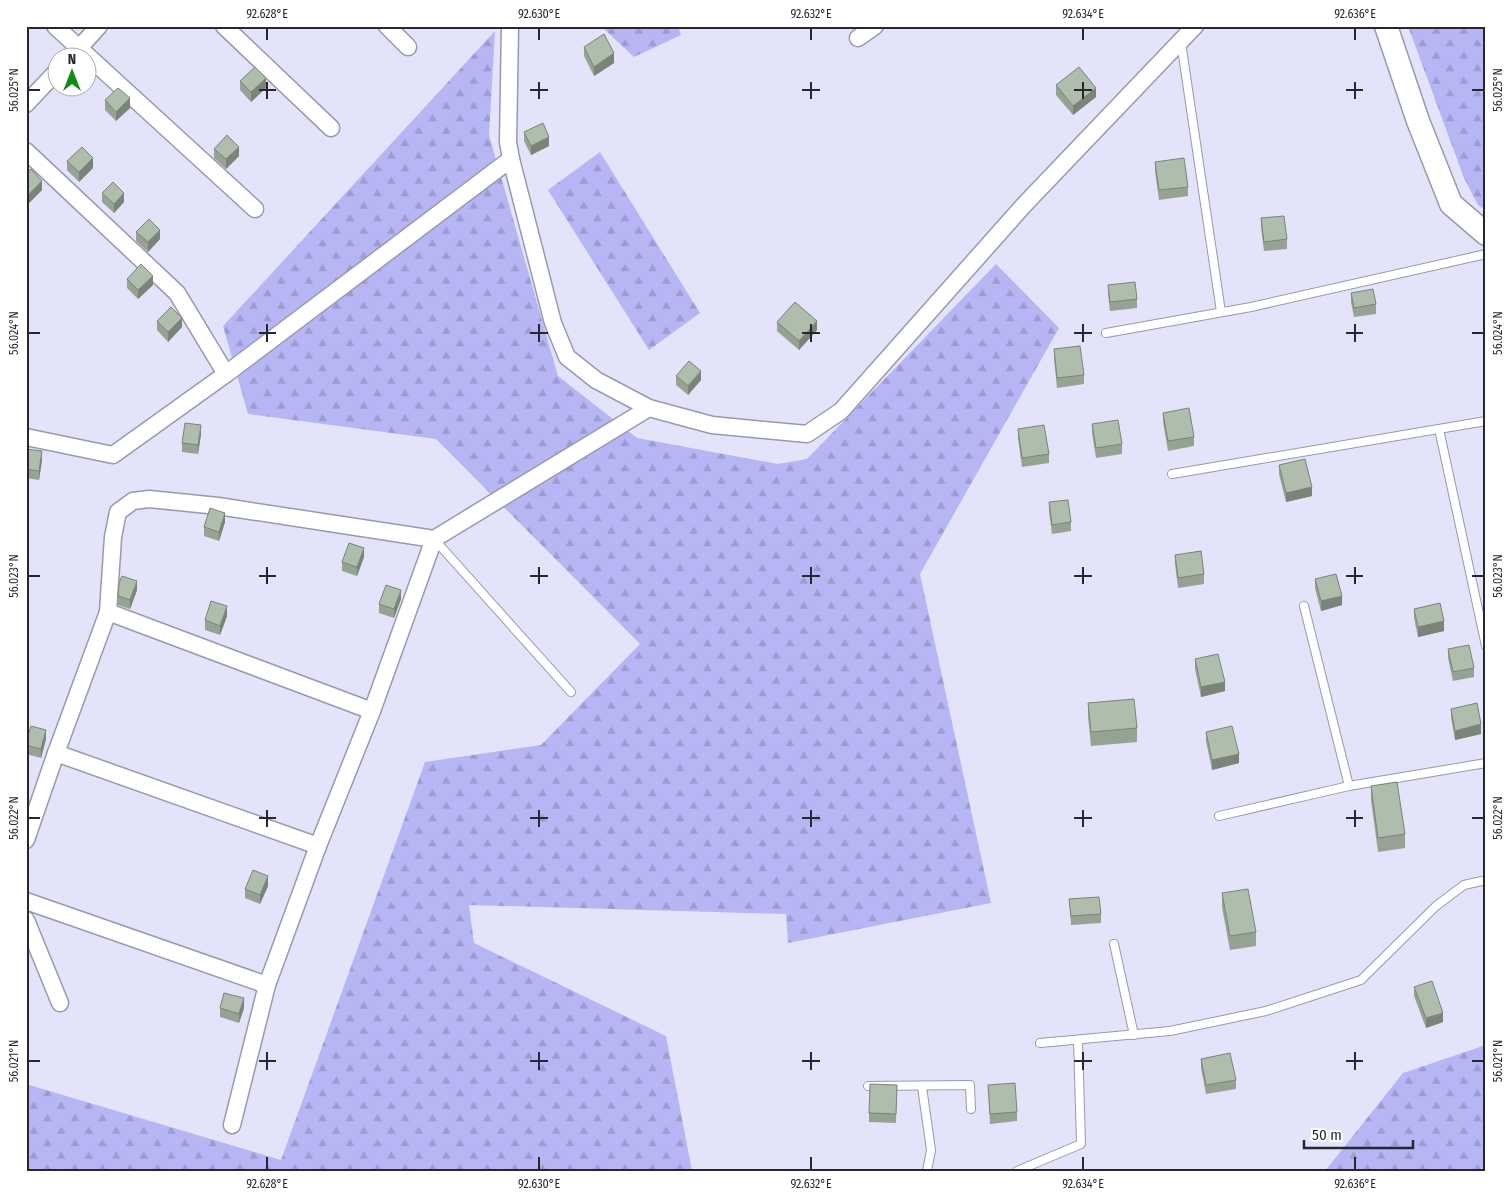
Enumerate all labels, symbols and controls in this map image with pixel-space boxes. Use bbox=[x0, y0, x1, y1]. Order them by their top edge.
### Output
text: 92.628°E bbox=[246, 7, 288, 21]
text: 92.630°E bbox=[518, 7, 560, 21]
text: 92.632°E bbox=[790, 7, 832, 21]
text: 92.634°E bbox=[1062, 7, 1104, 21]
text: 92.636°E bbox=[1334, 7, 1376, 21]
north arrow bbox=[48, 48, 98, 98]
text: N bbox=[68, 51, 76, 68]
text: 56.025°N bbox=[7, 68, 21, 112]
text: 56.025°N bbox=[1491, 68, 1505, 112]
text: 56.024°N bbox=[7, 311, 21, 355]
text: 56.024°N bbox=[1491, 311, 1505, 355]
text: 56.023°N bbox=[7, 554, 21, 598]
text: 56.023°N bbox=[1491, 554, 1505, 598]
text: 56.022°N bbox=[7, 796, 21, 840]
text: 56.022°N bbox=[1491, 796, 1505, 840]
text: 56.021°N bbox=[7, 1040, 21, 1082]
text: 56.021°N bbox=[1491, 1040, 1505, 1082]
scale bar bbox=[1304, 1117, 1413, 1149]
text: 50 m bbox=[1312, 1126, 1342, 1144]
text: 92.628°E bbox=[246, 1177, 288, 1191]
text: 92.630°E bbox=[518, 1177, 560, 1191]
text: 92.632°E bbox=[790, 1177, 832, 1191]
text: 92.634°E bbox=[1062, 1177, 1104, 1191]
text: 92.636°E bbox=[1334, 1177, 1376, 1191]

